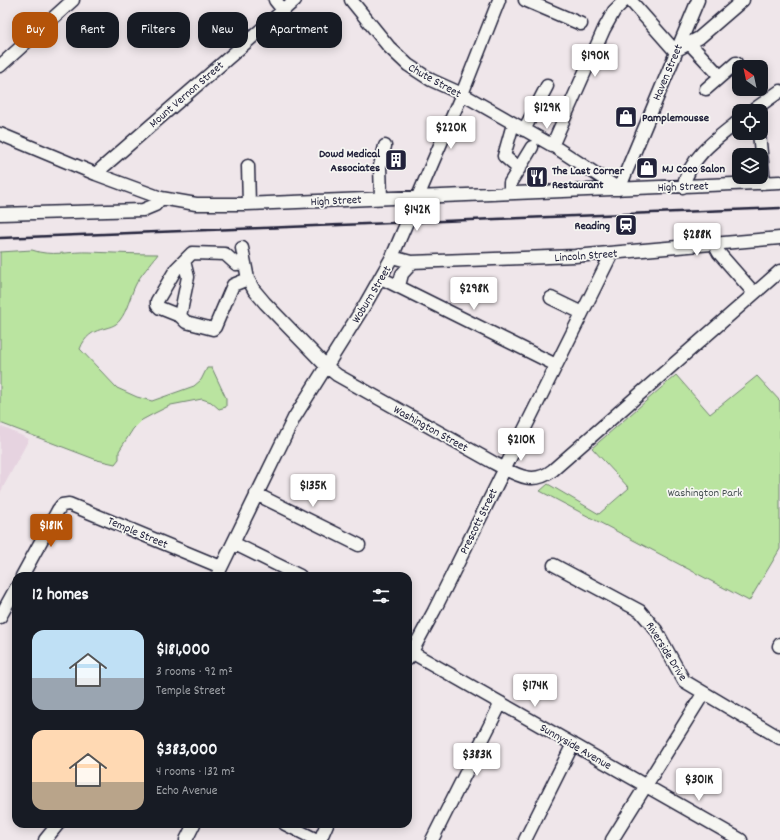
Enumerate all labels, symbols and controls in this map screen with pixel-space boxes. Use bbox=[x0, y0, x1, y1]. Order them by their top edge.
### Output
chip: Buy bbox=[12, 12, 58, 48]
chip: Rent bbox=[66, 12, 119, 48]
chip: Filters bbox=[127, 12, 190, 48]
chip: New bbox=[198, 12, 248, 48]
chip: Apartment bbox=[256, 12, 342, 48]
street label: Haven Street bbox=[649, 41, 688, 103]
pin: $190K bbox=[567, 44, 623, 78]
text: $190K bbox=[581, 47, 609, 66]
street label: Mount Vernon Street bbox=[146, 57, 229, 132]
street label: Chute Street bbox=[405, 60, 464, 103]
north arrow bbox=[732, 60, 768, 96]
map controls bbox=[732, 60, 768, 184]
pin: $129K bbox=[519, 96, 575, 130]
text: $129K bbox=[533, 99, 561, 118]
shop icon: Pamplemousse bbox=[613, 104, 639, 130]
button: locate bbox=[732, 104, 768, 140]
place label: Pamplemousse bbox=[642, 110, 710, 127]
pin: $220K bbox=[423, 116, 479, 150]
text: $220K bbox=[435, 119, 467, 138]
place label: Dowd Medical Associates bbox=[319, 146, 380, 177]
building icon: Dowd Medical Associates bbox=[383, 147, 409, 173]
button: layers bbox=[732, 148, 768, 184]
shop icon: MJ Coco Salon bbox=[634, 155, 660, 181]
place label: MJ Coco Salon bbox=[662, 161, 725, 178]
place label: The Last Corner Restaurant bbox=[552, 163, 625, 194]
restaurant icon: The Last Corner Restaurant bbox=[524, 164, 550, 190]
street label: High Street bbox=[657, 178, 709, 197]
street label: High Street bbox=[310, 192, 363, 211]
pin: $142K bbox=[389, 198, 445, 232]
text: $142K bbox=[404, 201, 430, 220]
station icon: Reading bbox=[613, 212, 639, 238]
place label: Reading bbox=[575, 218, 610, 235]
pin: $288K bbox=[669, 223, 725, 257]
text: $288K bbox=[683, 226, 711, 245]
street label: Lincoln Street bbox=[554, 246, 619, 267]
street label: Woburn Street bbox=[348, 262, 396, 327]
pin: $298K bbox=[446, 277, 502, 311]
text: $298K bbox=[459, 280, 489, 299]
street label: Washington Street bbox=[390, 402, 471, 457]
pin: $210K bbox=[493, 428, 549, 462]
text: $210K bbox=[507, 431, 535, 450]
pin: $135K bbox=[285, 474, 341, 508]
text: $135K bbox=[299, 477, 327, 496]
street label: Prescott Street bbox=[456, 485, 503, 557]
park label: Washington Park bbox=[668, 485, 742, 502]
street label: Temple Street bbox=[105, 513, 171, 554]
pin: $181K bbox=[23, 514, 79, 548]
text: $181K bbox=[39, 517, 63, 536]
text: 12 homes bbox=[32, 584, 89, 608]
icon: filters bbox=[370, 585, 392, 607]
street label: Riverside Drive bbox=[641, 619, 691, 685]
text: $181,000 bbox=[156, 639, 210, 663]
icon: home bbox=[64, 646, 112, 694]
text: 3 rooms · 92 m² bbox=[156, 663, 233, 682]
pin: $174K bbox=[507, 674, 563, 708]
text: $174K bbox=[522, 677, 548, 696]
text: Temple Street bbox=[156, 682, 225, 701]
street label: Sunnyside Avenue bbox=[536, 720, 614, 775]
text: $383,000 bbox=[156, 739, 218, 763]
pin: $383K bbox=[449, 743, 505, 777]
icon: home bbox=[64, 746, 112, 794]
text: $383K bbox=[462, 746, 492, 765]
text: 4 rooms · 132 m² bbox=[156, 763, 235, 782]
pin: $301K bbox=[671, 768, 727, 802]
text: $301K bbox=[685, 771, 713, 790]
text: Echo Avenue bbox=[156, 782, 217, 801]

